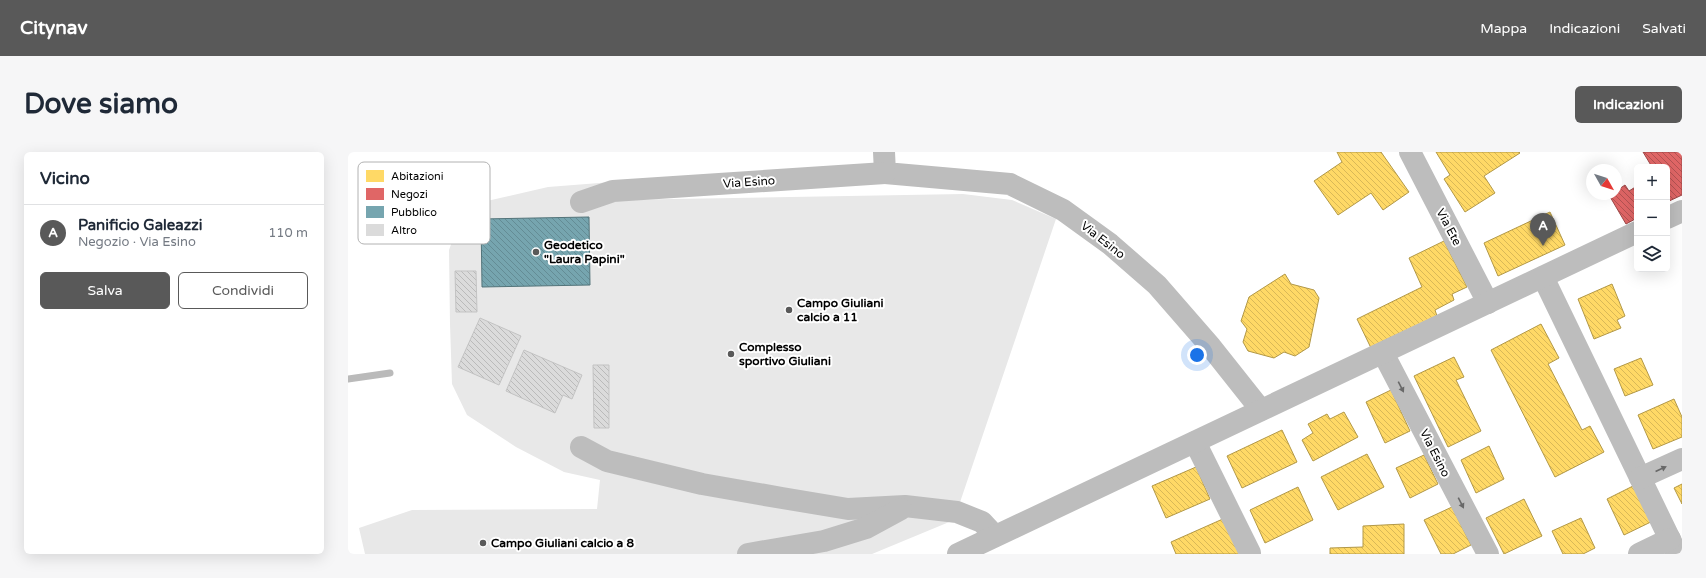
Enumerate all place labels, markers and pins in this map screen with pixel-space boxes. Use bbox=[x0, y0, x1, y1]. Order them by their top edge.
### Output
pin: A bbox=[1530, 213, 1556, 246]
place label: Geodetico "Laura Papini" bbox=[544, 238, 625, 267]
marker: Geodetico "Laura Papini" bbox=[531, 247, 541, 257]
place label: Campo Giuliani calcio a 11 bbox=[797, 296, 884, 324]
marker: Campo Giuliani calcio a 11 bbox=[784, 305, 794, 315]
place label: Complesso sportivo Giuliani bbox=[739, 340, 831, 369]
marker: Complesso sportivo Giuliani bbox=[726, 349, 736, 359]
place label: Campo Giuliani calcio a 8 bbox=[491, 536, 634, 551]
marker: Campo Giuliani calcio a 8 bbox=[478, 538, 488, 548]

